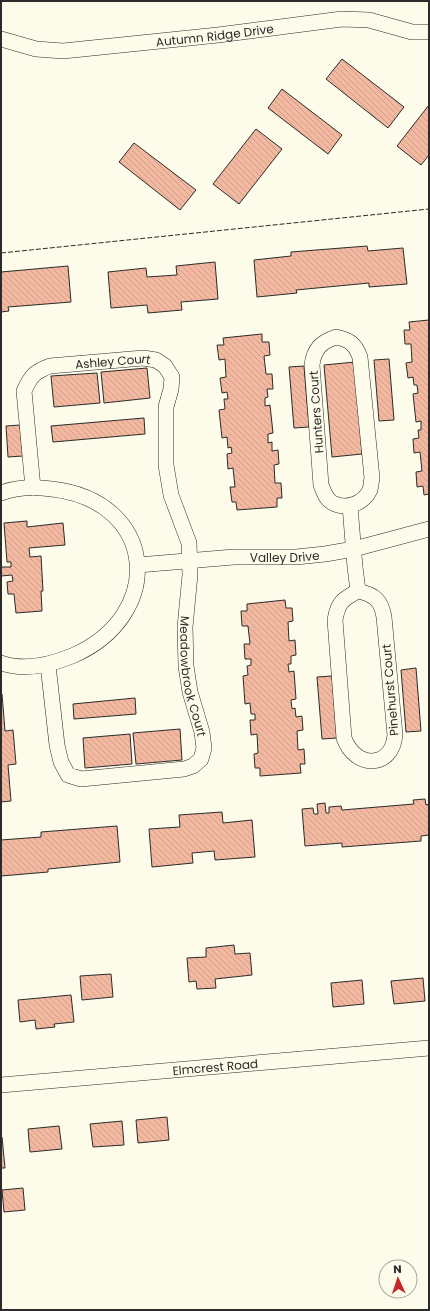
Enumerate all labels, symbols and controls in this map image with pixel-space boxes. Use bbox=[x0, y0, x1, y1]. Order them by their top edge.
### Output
street label: Autumn Ridge Drive bbox=[155, 19, 275, 50]
street label: Ashley Court bbox=[74, 349, 152, 372]
street label: Hunters Court bbox=[305, 370, 327, 454]
street label: Valley Drive bbox=[250, 546, 320, 566]
street label: Meadowbrook Court bbox=[176, 615, 211, 737]
street label: Pinehurst Court bbox=[378, 643, 402, 737]
street label: Elmcrest Road bbox=[172, 1054, 259, 1079]
north arrow bbox=[378, 1259, 418, 1299]
text: N bbox=[393, 1261, 402, 1277]

